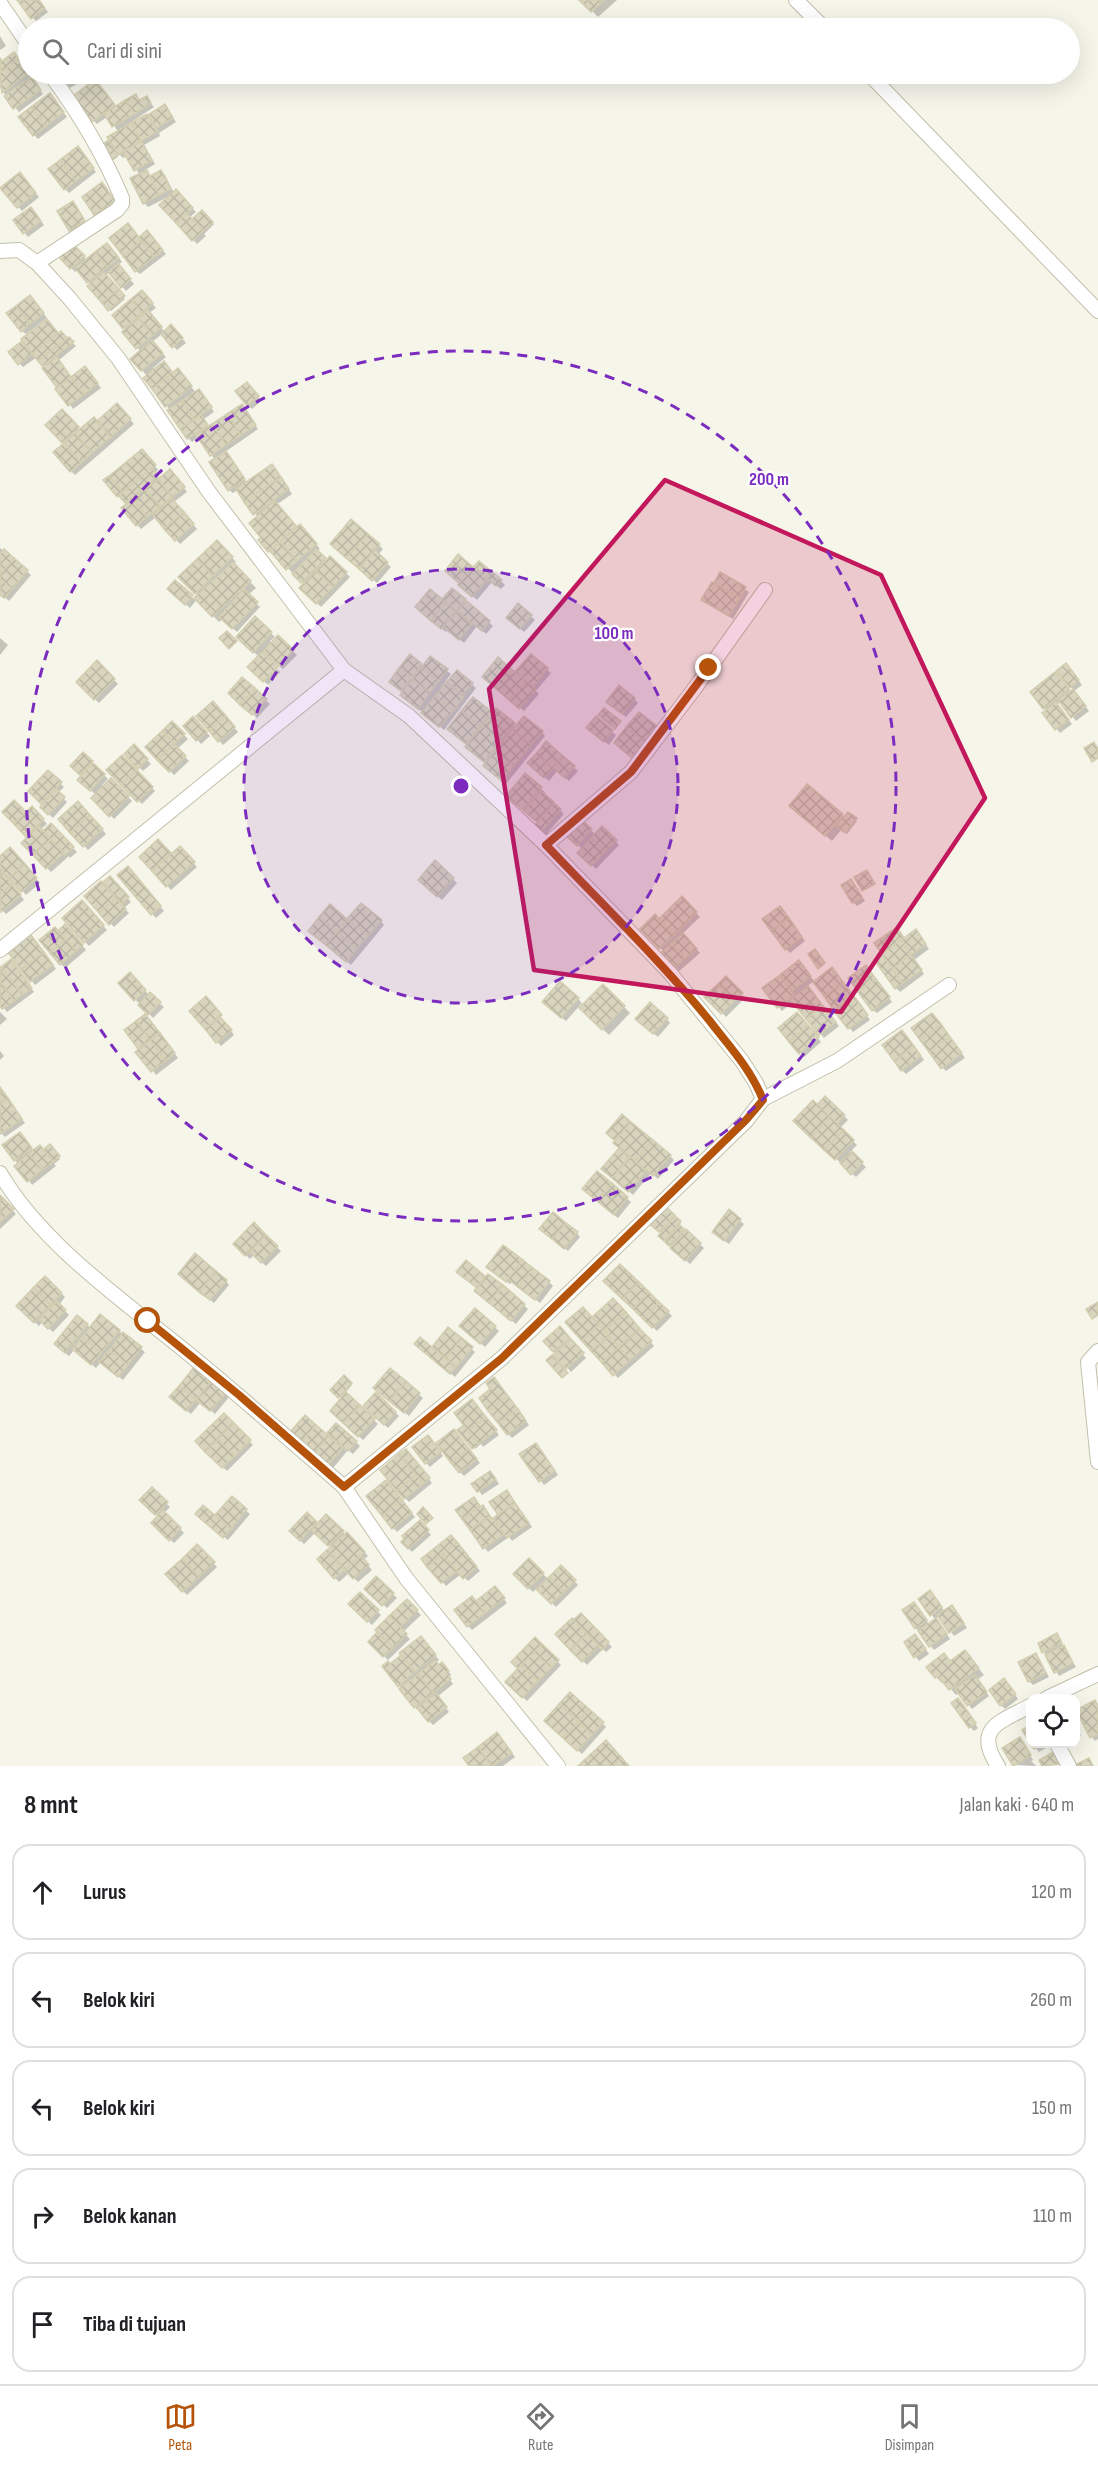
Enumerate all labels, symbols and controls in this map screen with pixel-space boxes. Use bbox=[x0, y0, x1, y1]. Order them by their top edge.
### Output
search box bbox=[18, 18, 1080, 84]
icon: search bbox=[39, 35, 72, 68]
text: Cari di sini bbox=[87, 38, 162, 65]
text: 200 m bbox=[749, 469, 789, 490]
text: 100 m bbox=[595, 623, 634, 644]
route end bbox=[695, 654, 721, 680]
centre of rings bbox=[451, 776, 471, 796]
route start bbox=[134, 1307, 160, 1333]
map controls bbox=[1026, 1694, 1080, 1748]
button: locate bbox=[1026, 1694, 1080, 1748]
text: 8 mnt bbox=[24, 1790, 78, 1821]
text: Jalan kaki · 640 m bbox=[960, 1793, 1074, 1817]
icon: ahead bbox=[26, 1876, 59, 1909]
text: Lurus bbox=[83, 1879, 126, 1906]
text: 120 m bbox=[1032, 1880, 1072, 1904]
icon: left bbox=[26, 1984, 59, 2017]
text: Belok kiri bbox=[83, 1987, 155, 2014]
text: 260 m bbox=[1030, 1988, 1072, 2012]
icon: left bbox=[26, 2092, 59, 2125]
text: Belok kiri bbox=[83, 2095, 155, 2122]
text: 150 m bbox=[1032, 2096, 1072, 2120]
icon: right bbox=[26, 2200, 59, 2233]
text: Belok kanan bbox=[83, 2203, 176, 2230]
text: 110 m bbox=[1033, 2204, 1072, 2228]
icon: arrive bbox=[26, 2308, 59, 2341]
text: Tiba di tujuan bbox=[83, 2311, 186, 2338]
tab: Peta bbox=[164, 2400, 197, 2455]
tab: Rute bbox=[524, 2400, 557, 2455]
tab: Disimpan bbox=[885, 2400, 934, 2455]

